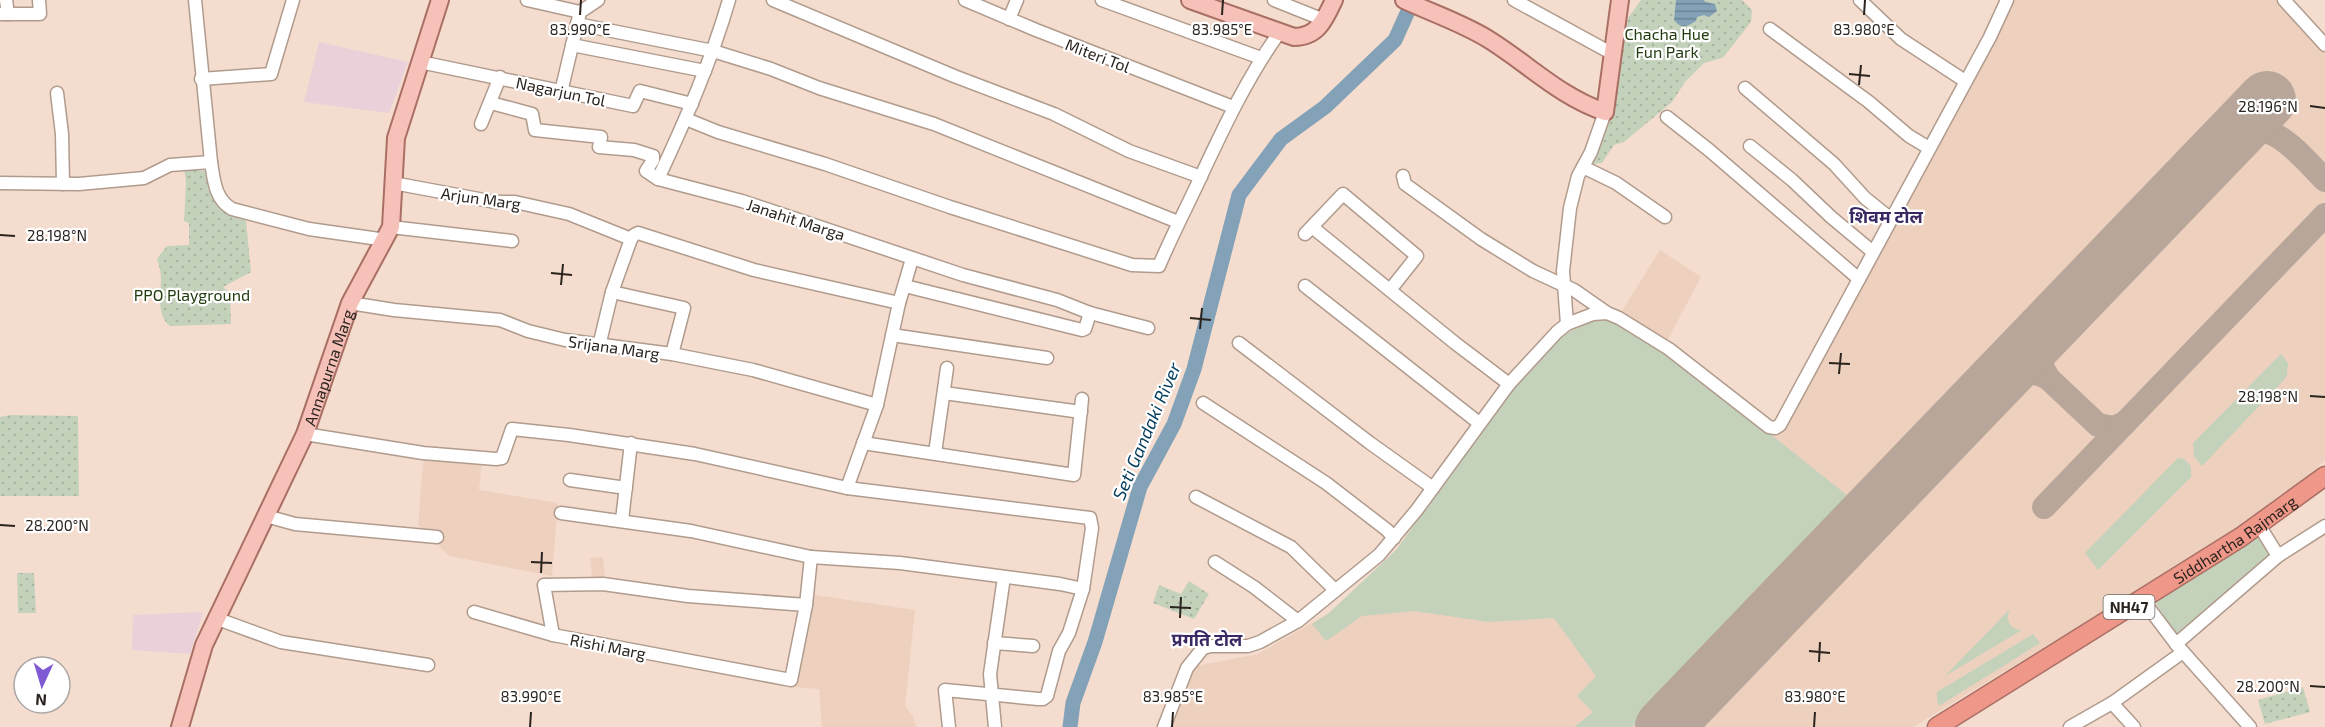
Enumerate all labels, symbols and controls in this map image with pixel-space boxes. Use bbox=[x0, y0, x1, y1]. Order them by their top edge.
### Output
text: 83.990°E bbox=[550, 20, 610, 38]
text: 83.985°E bbox=[1192, 20, 1252, 38]
text: 83.980°E bbox=[1833, 20, 1895, 38]
park label: Chacha Hue Fun Park bbox=[1624, 24, 1710, 61]
street label: Miteri Tol bbox=[1063, 34, 1133, 76]
street label: Nagarjun Tol bbox=[514, 72, 608, 111]
text: 28.196°N bbox=[2238, 97, 2298, 115]
street label: Arjun Marg bbox=[440, 183, 522, 214]
street label: Janahit Marga bbox=[745, 194, 847, 244]
district label: शिवम टोल bbox=[1849, 205, 1924, 227]
text: 28.198°N bbox=[27, 226, 87, 244]
park label: PPO Playground bbox=[134, 285, 250, 304]
street label: Annapurna Marg bbox=[299, 306, 357, 428]
street label: Srijana Marg bbox=[567, 331, 661, 364]
water label: Seti Gandaki River bbox=[1107, 358, 1185, 503]
text: 28.198°N bbox=[2238, 387, 2298, 405]
street label: Siddhartha Rajmarg bbox=[2169, 491, 2300, 587]
text: 28.200°N bbox=[25, 516, 89, 534]
road number: NH47 bbox=[2104, 595, 2154, 619]
district label: प्रगति टोल bbox=[1172, 628, 1243, 650]
street label: Rishi Marg bbox=[568, 629, 648, 663]
north arrow bbox=[12, 655, 72, 715]
text: 28.200°N bbox=[2236, 677, 2300, 695]
text: 83.990°E bbox=[501, 687, 561, 705]
text: 83.985°E bbox=[1143, 687, 1203, 705]
text: 83.980°E bbox=[1784, 687, 1846, 705]
text: N bbox=[34, 691, 47, 710]

